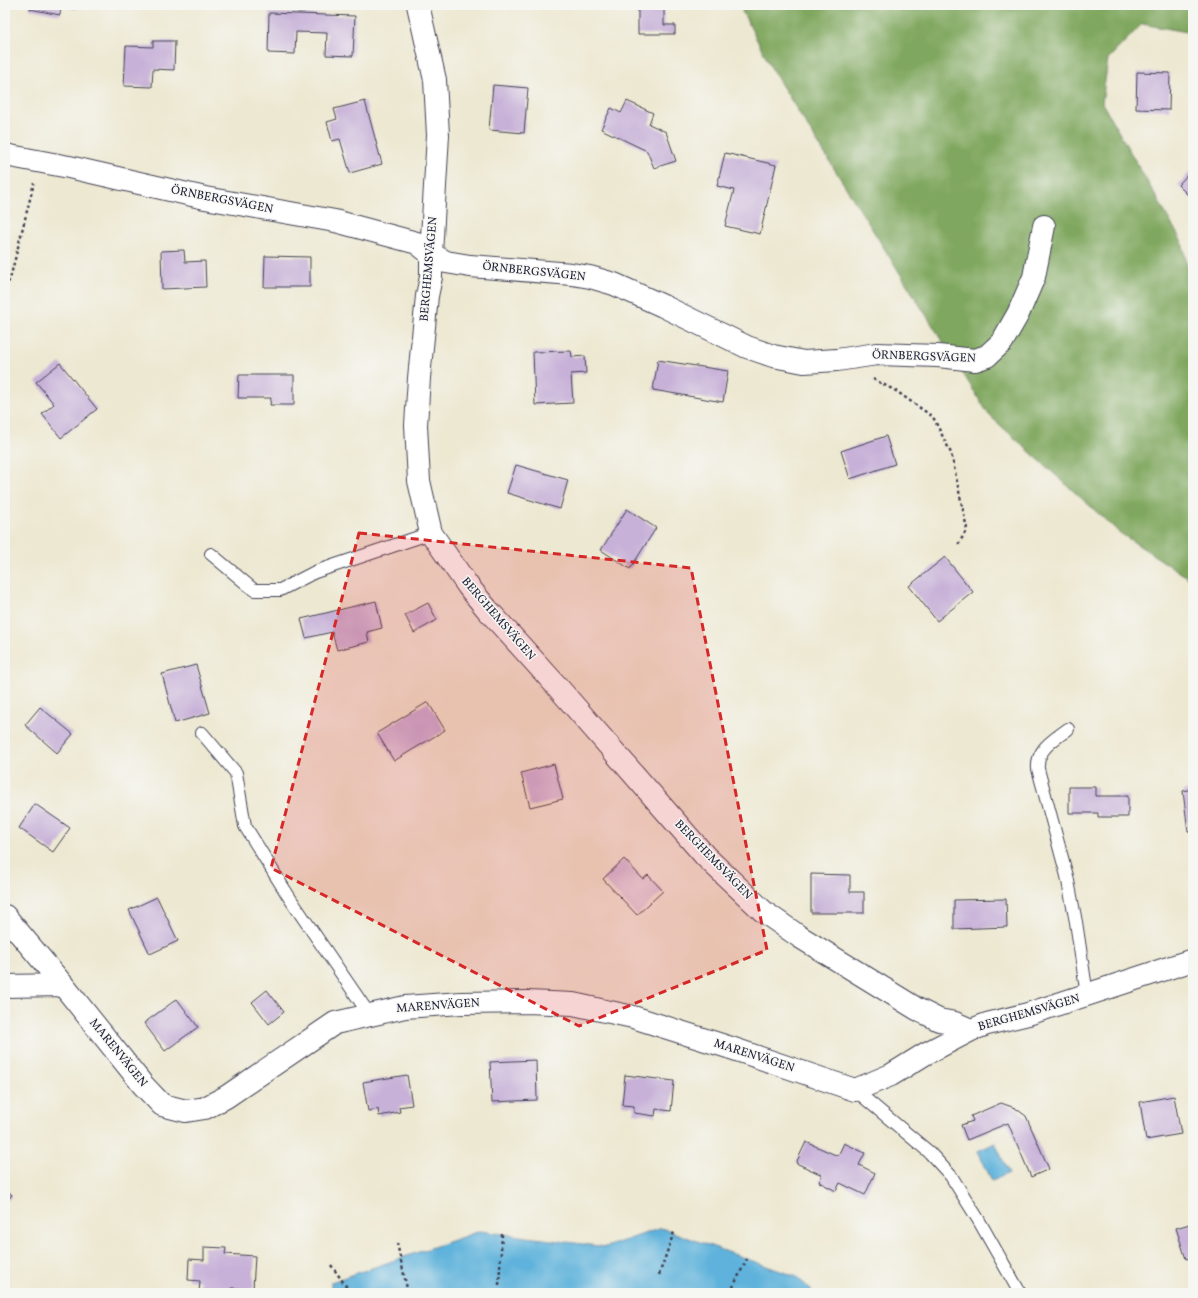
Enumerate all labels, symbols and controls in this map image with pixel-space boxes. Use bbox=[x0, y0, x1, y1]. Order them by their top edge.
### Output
street label: ÖRNBERGSVÄGEN bbox=[170, 181, 275, 218]
street label: BERGHEMSVÄGEN bbox=[415, 216, 442, 322]
street label: ÖRNBERGSVÄGEN bbox=[482, 258, 587, 285]
street label: ÖRNBERGSVÄGEN bbox=[872, 346, 976, 367]
street label: BERGHEMSVÄGEN bbox=[457, 573, 539, 664]
street label: BERGHEMSVÄGEN bbox=[671, 816, 756, 903]
street label: BERGHEMSVÄGEN bbox=[976, 990, 1082, 1035]
street label: MARENVÄGEN bbox=[396, 994, 480, 1017]
street label: MARENVÄGEN bbox=[85, 1015, 151, 1091]
street label: MARENVÄGEN bbox=[712, 1035, 797, 1077]

